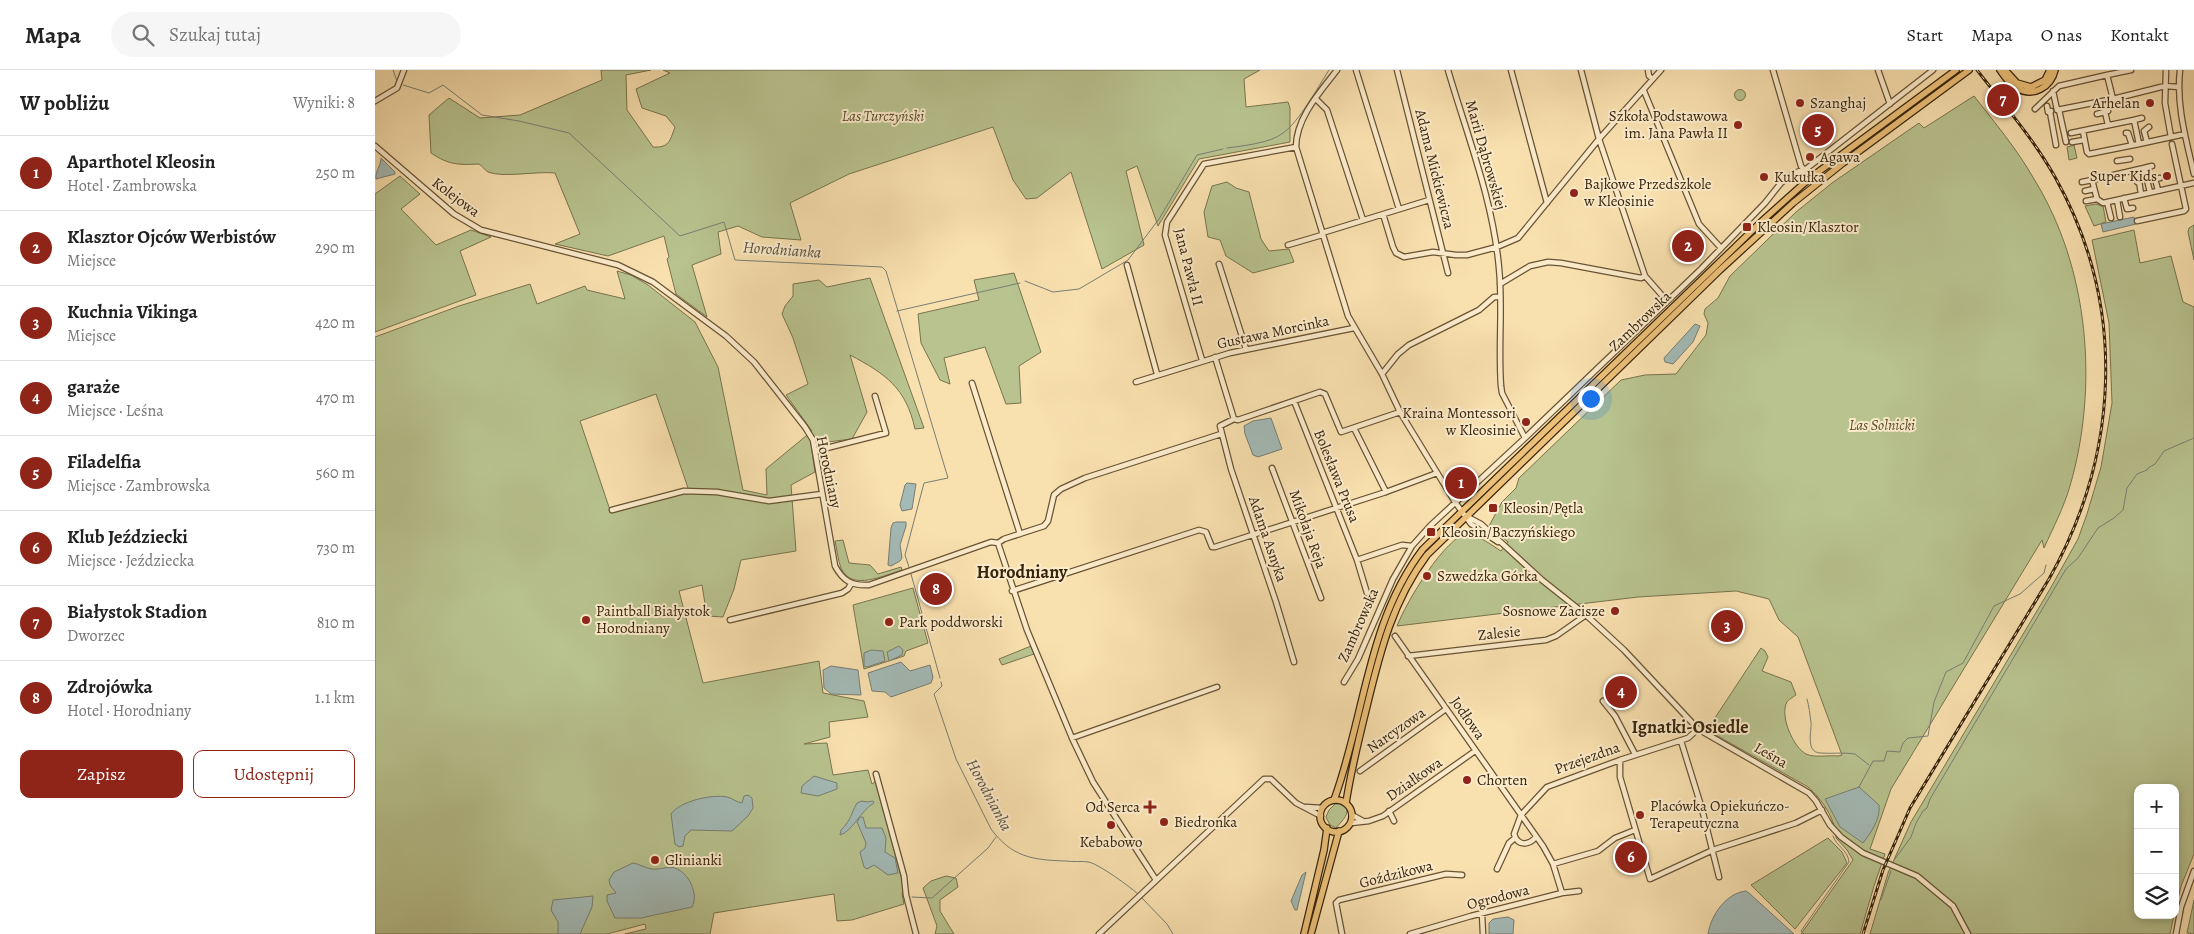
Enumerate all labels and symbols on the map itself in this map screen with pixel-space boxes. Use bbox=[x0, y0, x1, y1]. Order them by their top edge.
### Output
pin: 7 bbox=[1987, 81, 2019, 119]
place label: Szanghaj bbox=[1810, 93, 1866, 113]
place label: Arhelan bbox=[2091, 93, 2140, 113]
marker: Szanghaj bbox=[1794, 97, 1806, 109]
marker: Arhelan bbox=[2144, 97, 2156, 109]
street label: Marii Dąbrowskiej bbox=[1461, 98, 1511, 212]
park label: Las Turczyński bbox=[842, 106, 924, 126]
street label: Adama Mickiewicza bbox=[1410, 106, 1460, 231]
place label: Szkoła Podstawowa im. Jana Pawła II bbox=[1609, 106, 1728, 143]
pin: 5 bbox=[1802, 111, 1834, 149]
marker: Szkoła Podstawowa im. Jana Pawła II bbox=[1732, 119, 1744, 131]
place label: Agawa bbox=[1819, 147, 1860, 167]
marker: Agawa bbox=[1804, 151, 1816, 163]
place label: Super Kids bbox=[2090, 166, 2157, 186]
place label: Kukułka bbox=[1774, 167, 1825, 187]
marker: Super Kids bbox=[2161, 170, 2173, 182]
marker: Kukułka bbox=[1758, 171, 1770, 183]
street label: Kolejowa bbox=[428, 172, 484, 222]
place label: Bajkowe Przedszkole w Kleosinie bbox=[1583, 174, 1712, 211]
marker: Bajkowe Przedszkole w Kleosinie bbox=[1568, 187, 1580, 199]
place label: Kleosin/Klasztor bbox=[1757, 217, 1859, 237]
marker: Kleosin/Klasztor bbox=[1741, 221, 1753, 233]
street label: Jana Pawła II bbox=[1170, 226, 1208, 308]
pin: 2 bbox=[1672, 227, 1704, 265]
water label: Horodnianka bbox=[742, 236, 823, 264]
street label: Zambrowska bbox=[1605, 286, 1675, 356]
street label: Gustawa Morcinka bbox=[1215, 310, 1331, 354]
your location bbox=[1578, 386, 1604, 412]
place label: Kraina Montessori w Kleosinie bbox=[1402, 403, 1516, 440]
park label: Las Solnicki bbox=[1849, 415, 1915, 435]
marker: Kraina Montessori w Kleosinie bbox=[1520, 416, 1532, 428]
street label: Bolesława Prusa bbox=[1309, 426, 1365, 526]
street label: Horodniany bbox=[812, 434, 847, 510]
pin: 1 bbox=[1445, 464, 1477, 502]
street label: Mikołaja Reja bbox=[1285, 487, 1331, 571]
street label: Adama Asnyka bbox=[1244, 492, 1292, 585]
place label: Kleosin/Pętla bbox=[1503, 498, 1584, 518]
marker: Kleosin/Pętla bbox=[1487, 502, 1499, 514]
place label: Kleosin/Baczyńskiego bbox=[1441, 522, 1575, 542]
marker: Kleosin/Baczyńskiego bbox=[1425, 526, 1437, 538]
district label: Horodniany bbox=[977, 560, 1068, 584]
place label: Szwedzka Górka bbox=[1437, 566, 1538, 586]
pin: 8 bbox=[920, 570, 952, 608]
marker: Szwedzka Górka bbox=[1421, 570, 1433, 582]
street label: Zambrowska bbox=[1333, 585, 1383, 665]
place label: Paintball Białystok Horodniany bbox=[596, 601, 710, 638]
place label: Sosnowe Zacisze bbox=[1503, 601, 1605, 621]
marker: Sosnowe Zacisze bbox=[1609, 605, 1621, 617]
pin: 3 bbox=[1711, 607, 1743, 645]
place label: Park poddworski bbox=[899, 612, 1003, 632]
marker: Paintball Białystok Horodniany bbox=[580, 614, 592, 626]
marker: Park poddworski bbox=[883, 616, 895, 628]
street label: Zalesie bbox=[1477, 621, 1522, 645]
pin: 4 bbox=[1605, 673, 1637, 711]
street label: Jodłowa bbox=[1446, 692, 1490, 744]
street label: Narcyzowa bbox=[1363, 702, 1429, 758]
district label: Ignatki-Osiedle bbox=[1631, 715, 1749, 739]
street label: Przejezdna bbox=[1552, 737, 1622, 779]
street label: Leśna bbox=[1751, 737, 1791, 773]
street label: Działkowa bbox=[1382, 752, 1446, 806]
water label: Horodnianka bbox=[961, 755, 1017, 835]
place label: Chorten bbox=[1477, 770, 1528, 790]
marker: Chorten bbox=[1461, 774, 1473, 786]
place label: Placówka Opiekuńczo- Terapeutyczna bbox=[1650, 796, 1790, 833]
place label: Od Serca bbox=[1085, 797, 1140, 817]
marker: Od Serca bbox=[1144, 801, 1156, 813]
marker: Placówka Opiekuńczo- Terapeutyczna bbox=[1634, 809, 1646, 821]
place label: Biedronka bbox=[1174, 812, 1237, 832]
marker: Biedronka bbox=[1158, 816, 1170, 828]
marker: Kebabowo bbox=[1105, 819, 1117, 831]
place label: Kebabowo bbox=[1080, 832, 1142, 852]
pin: 6 bbox=[1615, 838, 1647, 876]
place label: Glinianki bbox=[665, 850, 722, 870]
marker: Glinianki bbox=[649, 854, 661, 866]
street label: Goździkowa bbox=[1357, 855, 1435, 893]
street label: Ogrodowa bbox=[1465, 880, 1531, 914]

